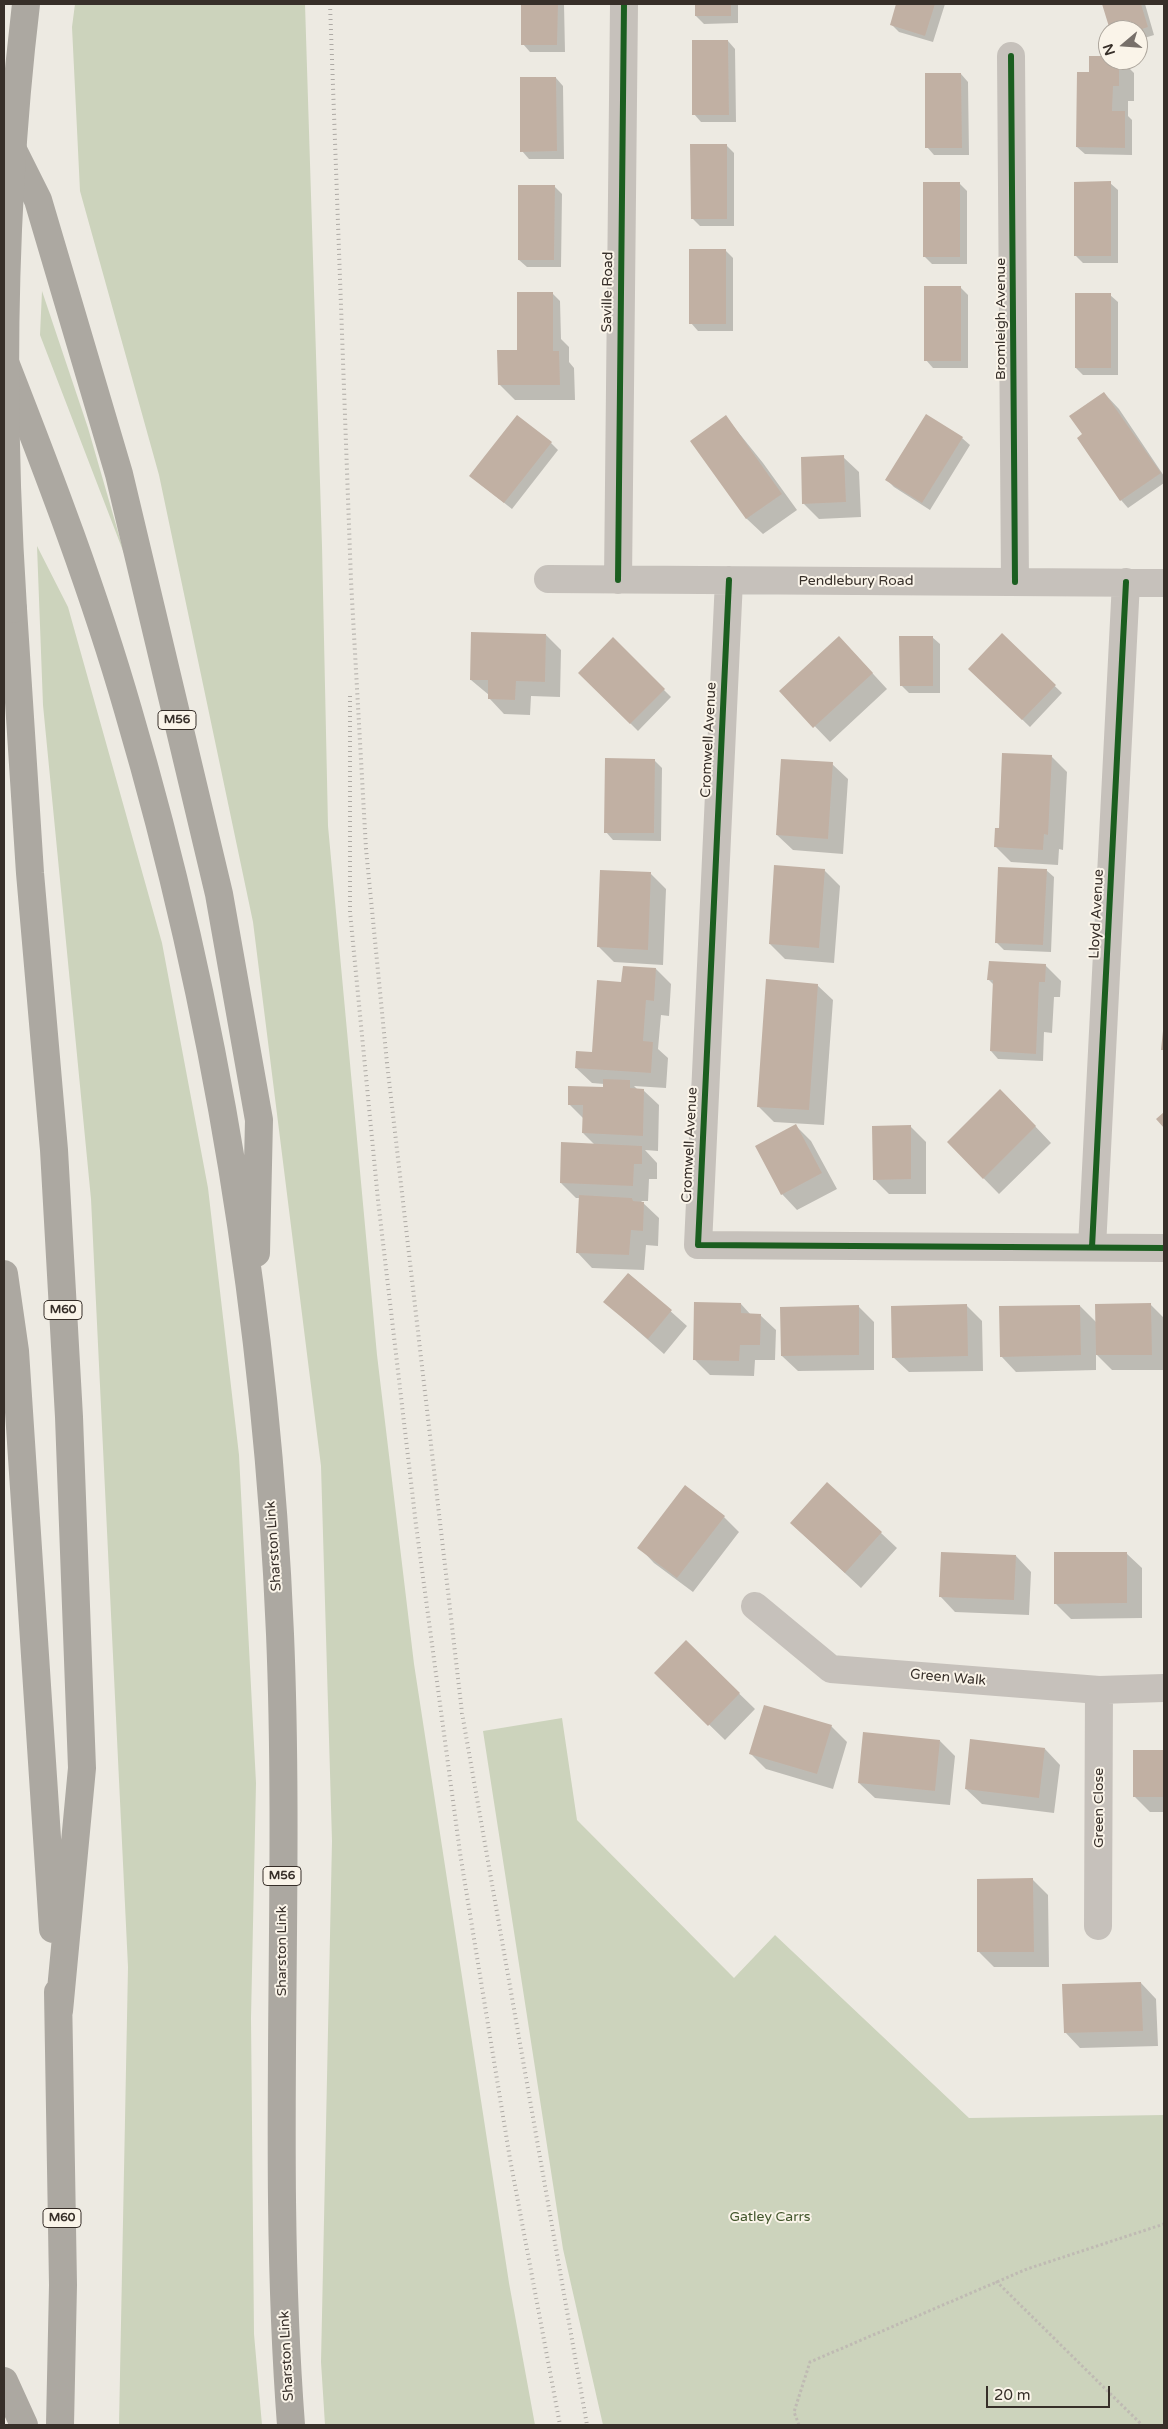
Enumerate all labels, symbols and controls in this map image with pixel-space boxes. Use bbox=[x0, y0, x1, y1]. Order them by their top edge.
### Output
north arrow bbox=[1098, 20, 1148, 70]
text: N bbox=[1099, 42, 1119, 57]
street label: Saville Road bbox=[599, 251, 617, 333]
street label: Bromleigh Avenue bbox=[993, 258, 1009, 380]
street label: Pendlebury Road bbox=[799, 573, 913, 589]
street label: Cromwell Avenue bbox=[698, 682, 720, 798]
road number: M56 bbox=[158, 710, 196, 730]
street label: Lloyd Avenue bbox=[1086, 869, 1108, 959]
street label: Cromwell Avenue bbox=[679, 1087, 701, 1203]
road number: M60 bbox=[44, 1300, 82, 1320]
street label: Sharston Link bbox=[262, 1500, 286, 1592]
street label: Green Walk bbox=[909, 1666, 987, 1690]
street label: Green Close bbox=[1091, 1768, 1107, 1848]
road number: M56 bbox=[263, 1866, 301, 1885]
street label: Sharston Link bbox=[274, 1906, 290, 1996]
road number: M60 bbox=[43, 2208, 81, 2228]
park label: Gatley Carrs bbox=[729, 2209, 811, 2225]
street label: Sharston Link bbox=[276, 2310, 298, 2402]
scale bar bbox=[988, 2376, 1112, 2408]
text: 20 m bbox=[994, 2386, 1031, 2404]

